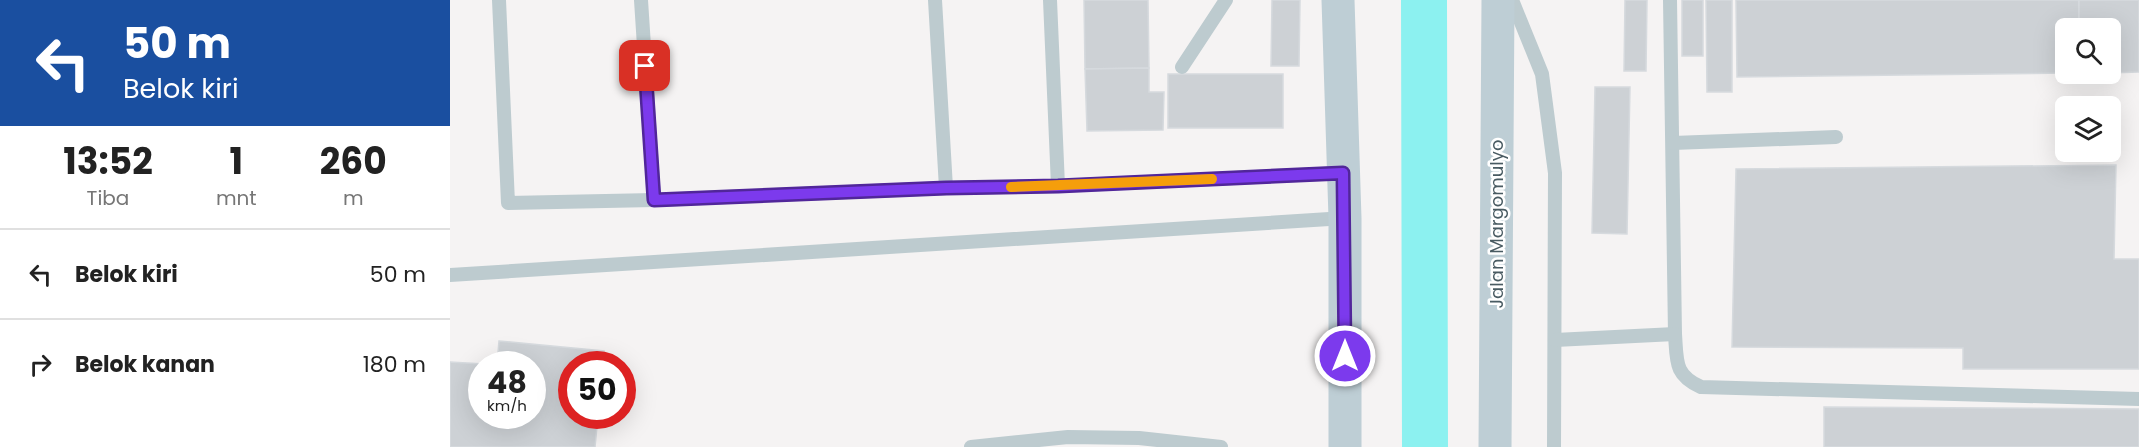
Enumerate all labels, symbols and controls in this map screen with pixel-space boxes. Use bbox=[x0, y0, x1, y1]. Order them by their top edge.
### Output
text: 50 m bbox=[123, 14, 231, 73]
map controls bbox=[2055, 18, 2121, 162]
button: search bbox=[2055, 18, 2121, 84]
icon: left bbox=[24, 24, 102, 102]
pin bbox=[619, 40, 670, 91]
icon: arrive bbox=[628, 49, 661, 82]
text: Belok kiri bbox=[123, 70, 239, 107]
button: layers bbox=[2055, 96, 2121, 162]
text: 13:52 bbox=[63, 136, 153, 187]
text: 1 bbox=[229, 136, 243, 187]
text: 260 bbox=[320, 136, 387, 187]
street label: Jalan Margomulyo bbox=[1484, 140, 1509, 308]
text: Tiba bbox=[87, 184, 129, 212]
text: mnt bbox=[216, 184, 257, 212]
text: m bbox=[343, 184, 364, 212]
icon: left bbox=[24, 258, 57, 291]
text: Belok kiri bbox=[75, 259, 178, 290]
text: 50 m bbox=[370, 259, 426, 290]
position arrow bbox=[1313, 324, 1377, 388]
icon: right bbox=[24, 348, 57, 381]
text: Belok kanan bbox=[75, 349, 215, 380]
text: 180 m bbox=[363, 349, 426, 380]
speed limit sign: 50 bbox=[558, 351, 636, 429]
text: 48 bbox=[487, 361, 527, 404]
text: km/h bbox=[487, 395, 527, 416]

